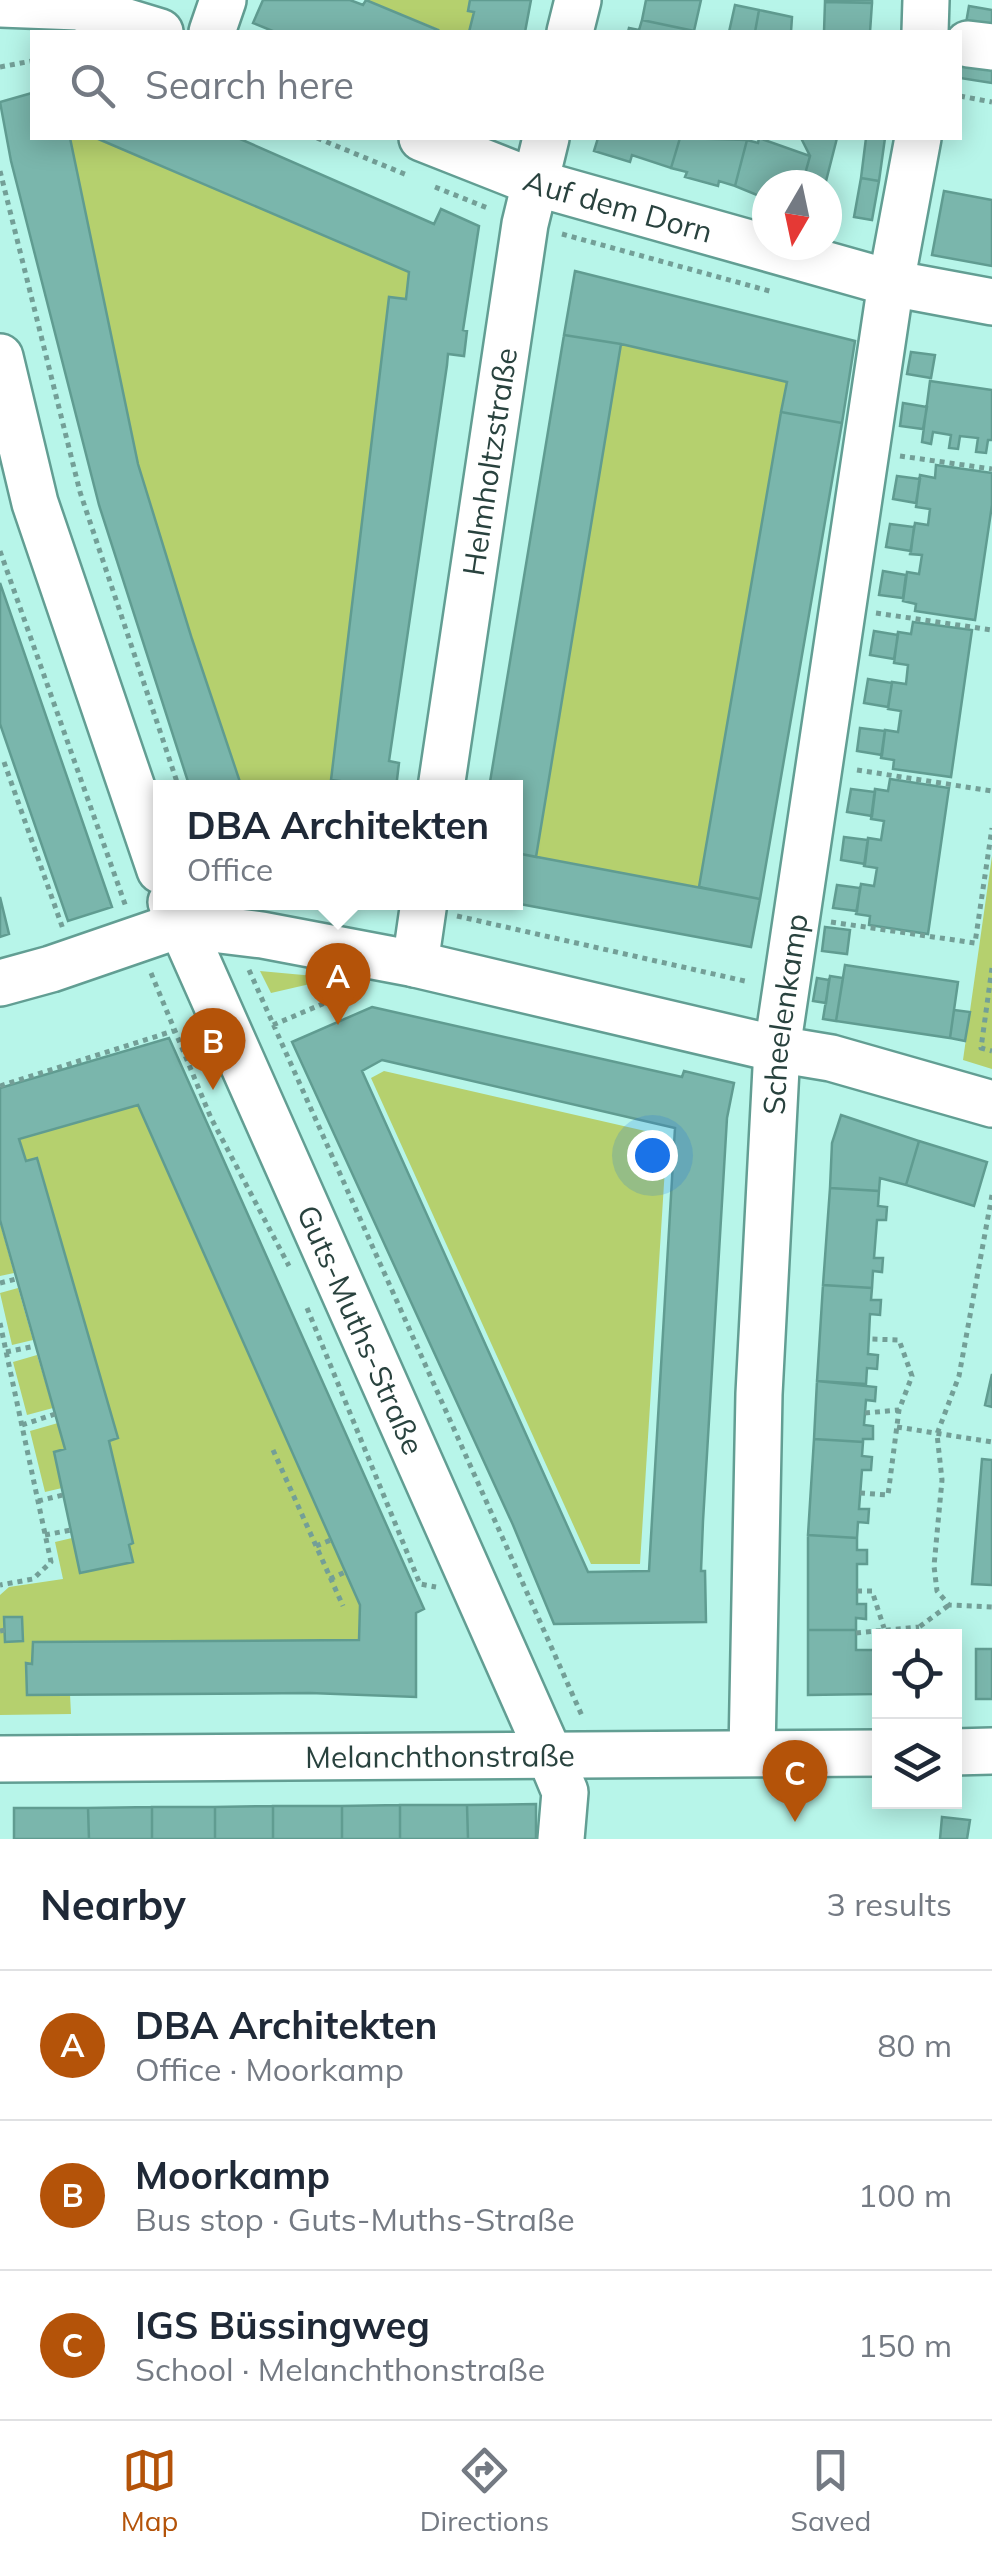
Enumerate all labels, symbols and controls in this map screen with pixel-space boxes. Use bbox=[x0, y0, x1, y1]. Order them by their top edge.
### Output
search box bbox=[30, 30, 962, 140]
icon: search bbox=[65, 58, 120, 113]
text: Search here bbox=[145, 61, 354, 109]
street label: Auf dem Dorn bbox=[518, 161, 717, 251]
north arrow bbox=[752, 170, 842, 260]
street label: Helmholtzstraße bbox=[454, 345, 525, 578]
popup bbox=[153, 780, 523, 910]
text: DBA Architekten bbox=[187, 801, 489, 849]
text: Office bbox=[187, 849, 273, 889]
street label: Scheelenkamp bbox=[755, 911, 816, 1116]
pin: A bbox=[306, 942, 370, 1025]
pin: B bbox=[180, 1008, 246, 1090]
your location bbox=[627, 1130, 678, 1181]
street label: Guts-Muths-Straße bbox=[289, 1199, 433, 1460]
map controls bbox=[872, 1629, 962, 1809]
button: locate bbox=[872, 1629, 962, 1719]
button: layers bbox=[872, 1719, 962, 1809]
street label: Melanchthonstraße bbox=[305, 1736, 575, 1776]
pin: C bbox=[762, 1740, 828, 1822]
text: Nearby bbox=[40, 1878, 186, 1931]
text: 3 results bbox=[827, 1884, 952, 1924]
text: DBA Architekten bbox=[135, 2001, 437, 2049]
text: A bbox=[60, 2025, 85, 2065]
text: 80 m bbox=[877, 2025, 952, 2065]
text: Office · Moorkamp bbox=[135, 2049, 404, 2089]
text: Moorkamp bbox=[135, 2151, 330, 2199]
text: B bbox=[61, 2175, 84, 2215]
text: 100 m bbox=[858, 2175, 952, 2215]
text: Bus stop · Guts-Muths-Straße bbox=[135, 2199, 575, 2239]
text: IGS Büssingweg bbox=[135, 2301, 430, 2349]
text: C bbox=[62, 2325, 83, 2365]
text: 150 m bbox=[858, 2325, 952, 2365]
text: School · Melanchthonstraße bbox=[135, 2349, 545, 2389]
tab: Map bbox=[121, 2443, 178, 2538]
tab: Directions bbox=[420, 2443, 549, 2538]
tab: Saved bbox=[790, 2443, 871, 2538]

